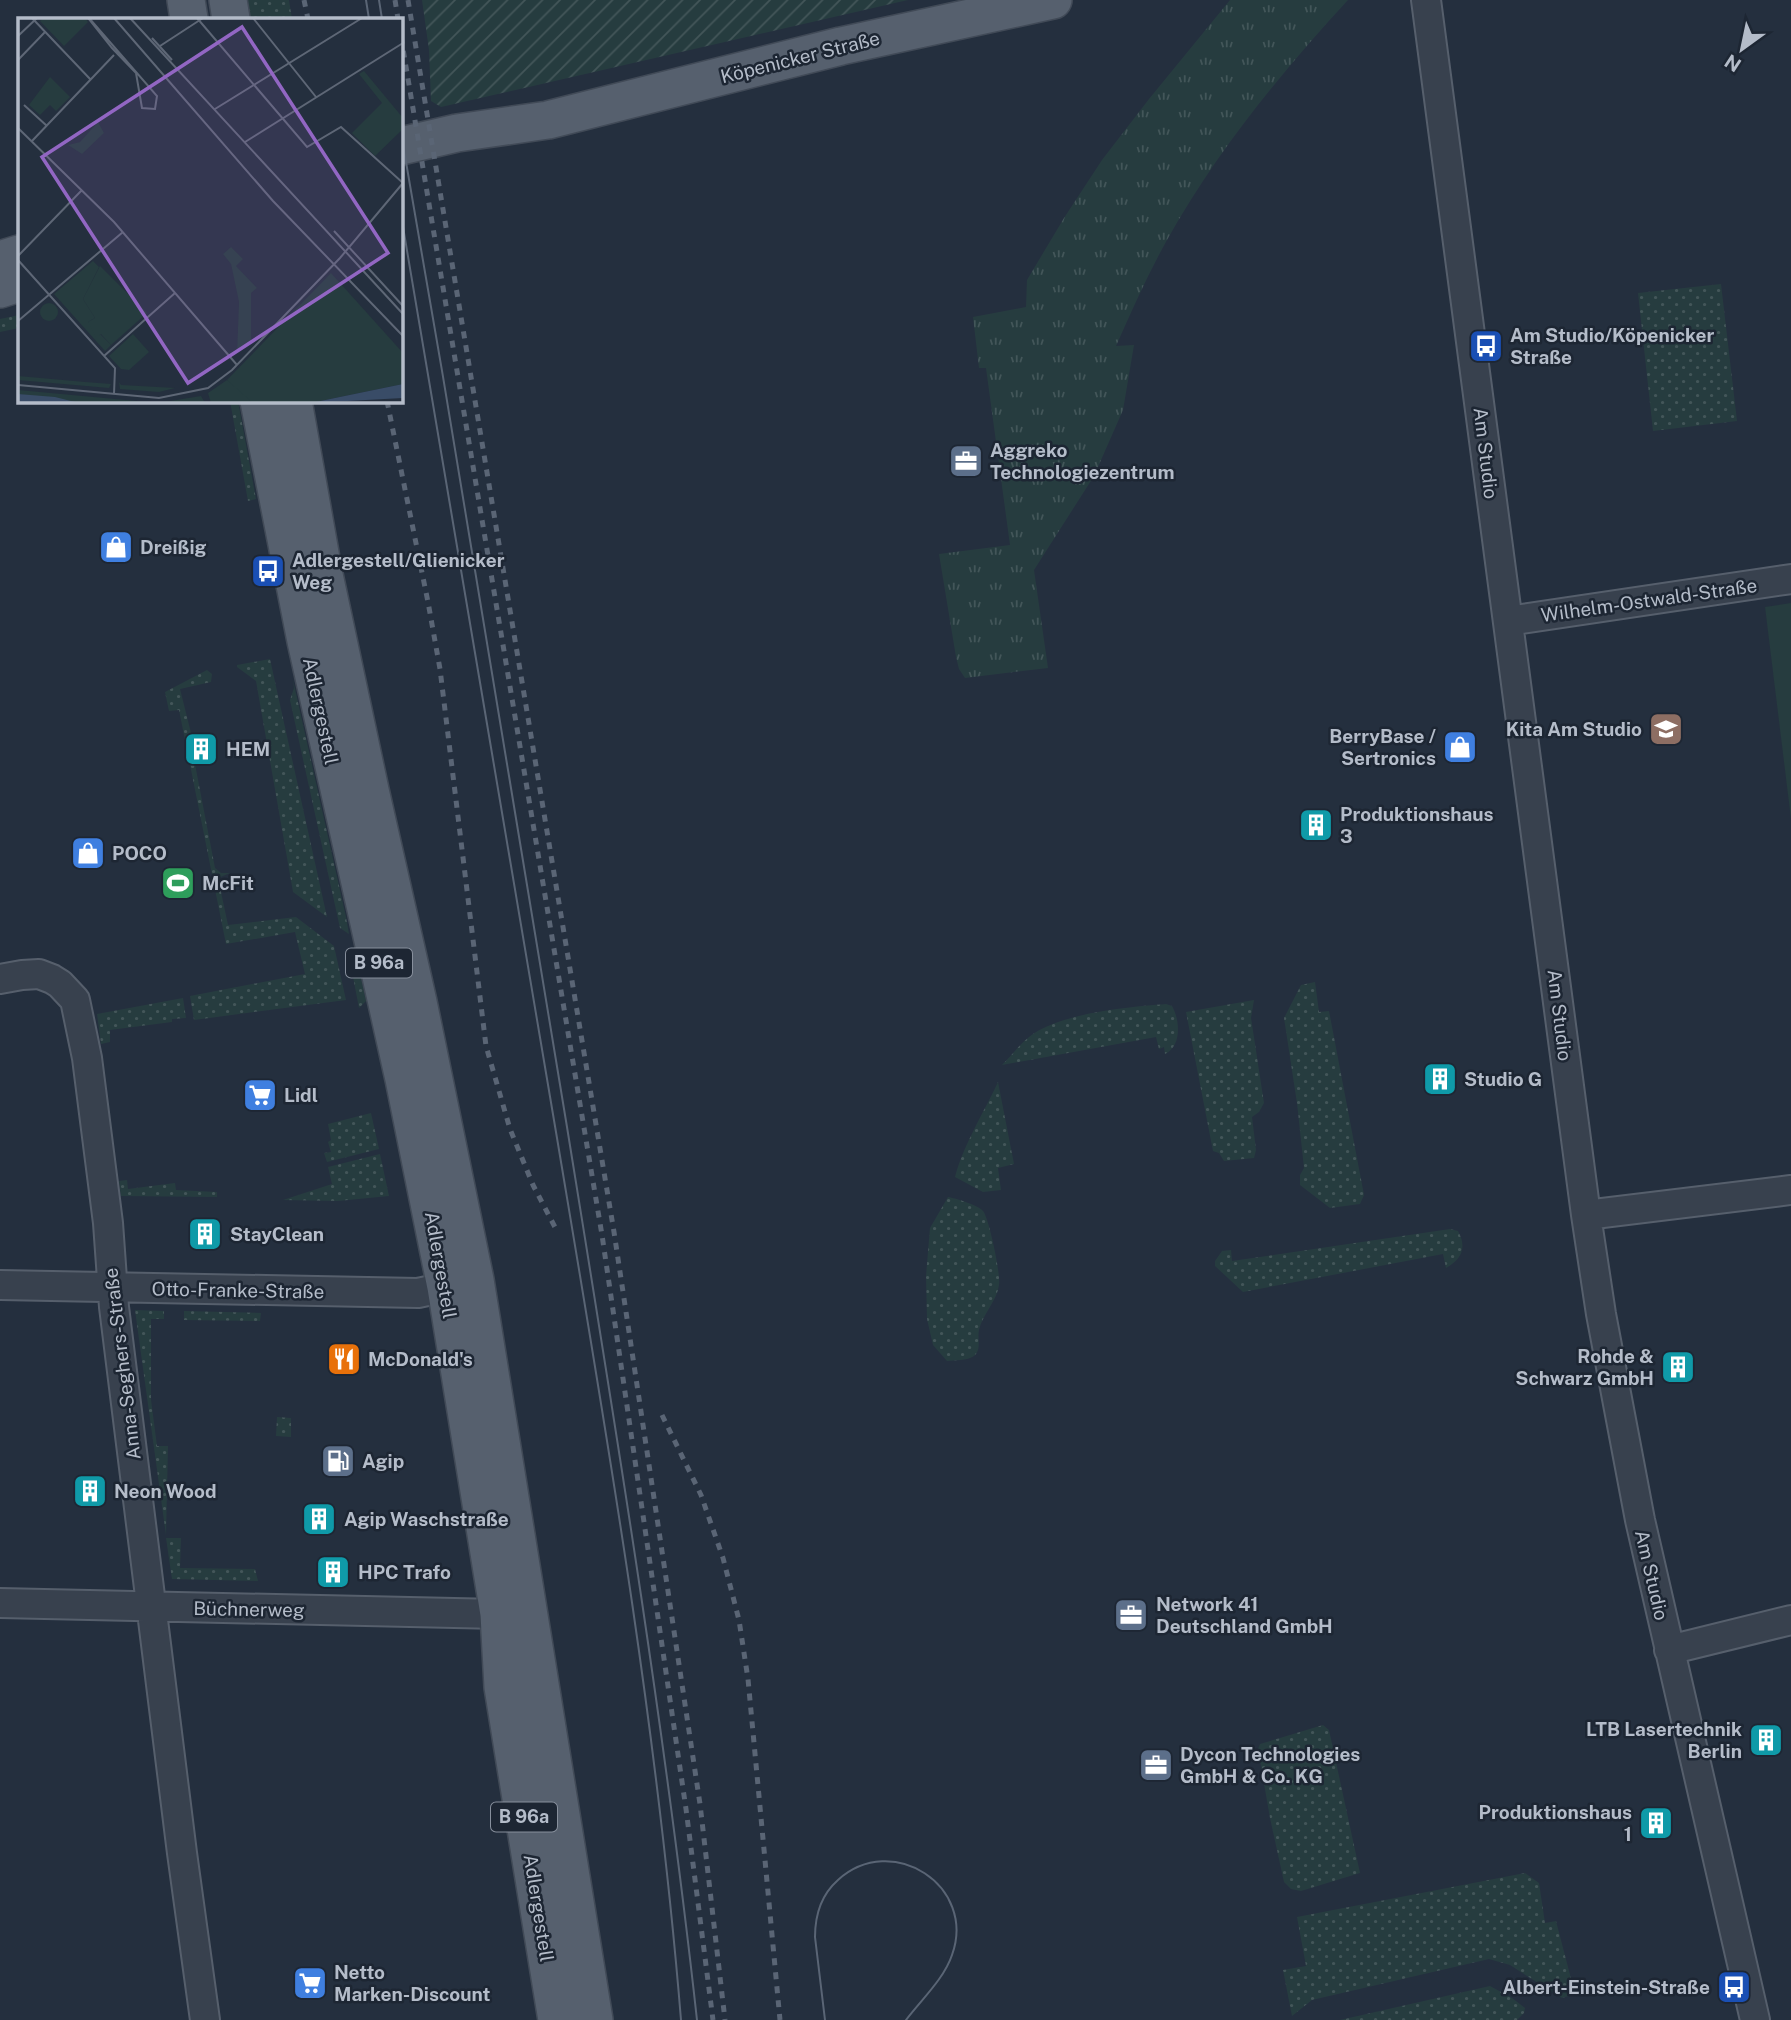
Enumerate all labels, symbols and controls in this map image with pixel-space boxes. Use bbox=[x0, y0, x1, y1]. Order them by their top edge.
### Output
north arrow bbox=[1707, 14, 1777, 84]
inset map bbox=[18, 18, 402, 402]
street label: Köpenicker Straße bbox=[718, 27, 882, 87]
text: N bbox=[1721, 50, 1745, 77]
place label: Am Studio/Köpenicker Straße bbox=[1510, 324, 1715, 368]
bus stop icon: Am Studio/Köpenicker Straße bbox=[1467, 327, 1505, 365]
street label: Am Studio bbox=[1469, 406, 1503, 500]
place label: Aggreko Technologiezentrum bbox=[990, 439, 1175, 483]
office icon: Aggreko Technologiezentrum bbox=[947, 442, 985, 480]
shop icon: Dreißig bbox=[97, 528, 135, 566]
place label: Dreißig bbox=[140, 536, 206, 558]
place label: Adlergestell/Glienicker Weg bbox=[292, 549, 505, 593]
bus stop icon: Adlergestell/Glienicker Weg bbox=[249, 552, 287, 590]
street label: Wilhelm-Ostwald-Straße bbox=[1540, 574, 1758, 626]
street label: Adlergestell bbox=[299, 656, 343, 766]
school or university icon: Kita Am Studio bbox=[1647, 710, 1685, 748]
place label: Kita Am Studio bbox=[1506, 718, 1642, 740]
place label: BerryBase / Sertronics bbox=[1329, 725, 1436, 769]
shop icon: BerryBase / Sertronics bbox=[1441, 728, 1479, 766]
building icon: HEM bbox=[182, 730, 220, 768]
place label: HEM bbox=[226, 738, 270, 760]
place label: Produktionshaus 3 bbox=[1340, 803, 1493, 847]
building icon: Produktionshaus 3 bbox=[1297, 806, 1335, 844]
shop icon: POCO bbox=[69, 834, 107, 872]
place label: POCO bbox=[112, 842, 167, 864]
sports icon: McFit bbox=[159, 864, 197, 902]
place label: McFit bbox=[202, 872, 254, 894]
road number: B 96a bbox=[346, 948, 412, 978]
street label: Am Studio bbox=[1543, 968, 1577, 1062]
building icon: Studio G bbox=[1421, 1060, 1459, 1098]
place label: Studio G bbox=[1464, 1068, 1542, 1090]
supermarket icon: Lidl bbox=[241, 1076, 279, 1114]
place label: Lidl bbox=[284, 1084, 318, 1106]
street label: Adlergestell bbox=[421, 1210, 461, 1320]
building icon: StayClean bbox=[186, 1215, 224, 1253]
place label: StayClean bbox=[230, 1223, 324, 1245]
street label: Anna-Seghers-Straße bbox=[99, 1267, 145, 1461]
street label: Otto-Franke-Straße bbox=[152, 1277, 324, 1303]
restaurant icon: McDonald's bbox=[325, 1340, 363, 1378]
place label: Rohde & Schwarz GmbH bbox=[1515, 1345, 1654, 1389]
place label: McDonald's bbox=[368, 1348, 473, 1370]
building icon: Rohde & Schwarz GmbH bbox=[1659, 1348, 1697, 1386]
fuel station icon: Agip bbox=[319, 1442, 357, 1480]
place label: Agip bbox=[362, 1450, 404, 1472]
building icon: Neon Wood bbox=[71, 1472, 109, 1510]
place label: Neon Wood bbox=[114, 1480, 217, 1502]
building icon: Agip Waschstraße bbox=[300, 1500, 338, 1538]
place label: Agip Waschstraße bbox=[344, 1508, 509, 1530]
street label: Am Studio bbox=[1631, 1528, 1673, 1622]
building icon: HPC Trafo bbox=[314, 1553, 352, 1591]
place label: HPC Trafo bbox=[358, 1561, 451, 1583]
place label: Network 41 Deutschland GmbH bbox=[1156, 1593, 1333, 1637]
office icon: Network 41 Deutschland GmbH bbox=[1112, 1596, 1150, 1634]
street label: Büchnerweg bbox=[193, 1597, 305, 1621]
place label: LTB Lasertechnik Berlin bbox=[1586, 1718, 1742, 1762]
building icon: LTB Lasertechnik Berlin bbox=[1747, 1721, 1785, 1759]
place label: Dycon Technologies GmbH & Co. KG bbox=[1180, 1743, 1360, 1787]
office icon: Dycon Technologies GmbH & Co. KG bbox=[1137, 1746, 1175, 1784]
place label: Produktionshaus 1 bbox=[1479, 1801, 1632, 1845]
road number: B 96a bbox=[491, 1802, 557, 1831]
building icon: Produktionshaus 1 bbox=[1637, 1804, 1675, 1842]
street label: Adlergestell bbox=[520, 1853, 558, 1963]
place label: Netto Marken-Discount bbox=[334, 1961, 490, 2005]
supermarket icon: Netto Marken-Discount bbox=[291, 1964, 329, 2002]
bus stop icon: Albert-Einstein-Straße bbox=[1715, 1968, 1753, 2006]
place label: Albert-Einstein-Straße bbox=[1502, 1976, 1710, 1998]

